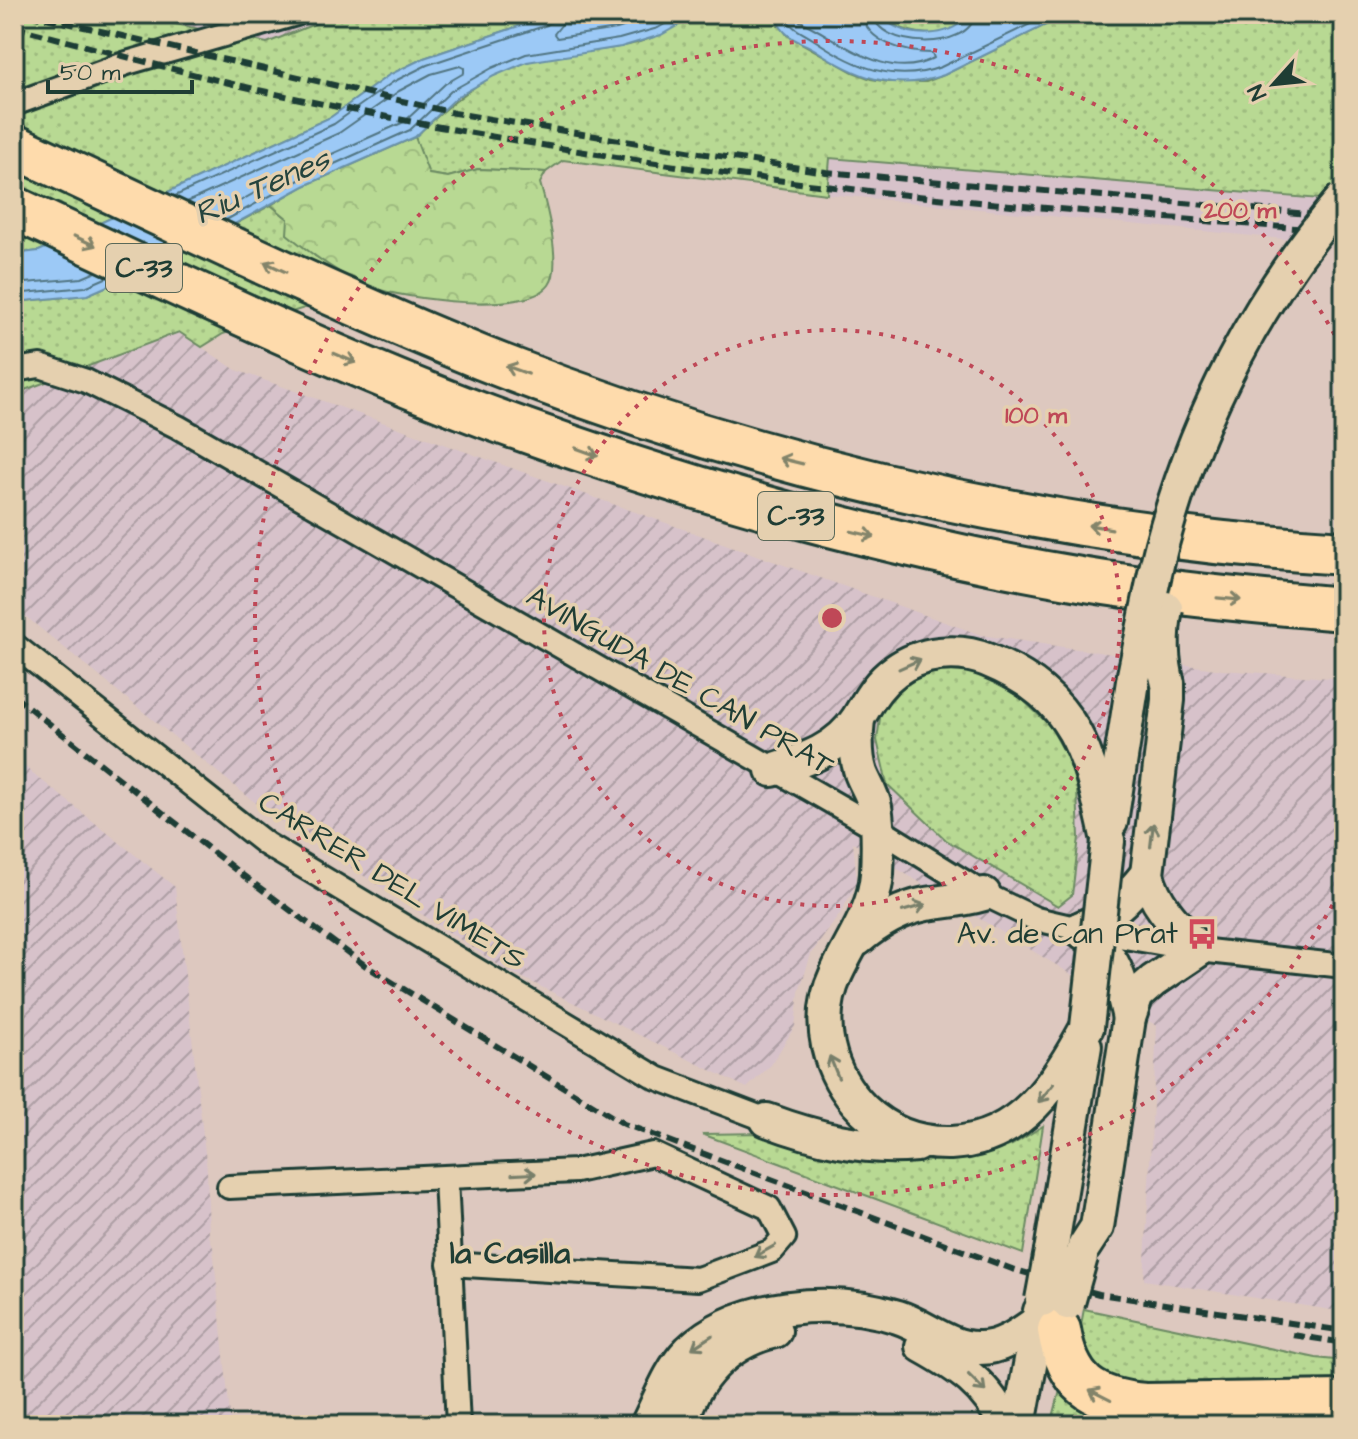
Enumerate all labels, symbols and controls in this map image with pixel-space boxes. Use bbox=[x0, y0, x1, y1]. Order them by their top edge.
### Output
scale bar bbox=[48, 44, 192, 94]
north arrow bbox=[1234, 44, 1314, 124]
text: 50 m bbox=[60, 56, 121, 90]
text: N bbox=[1240, 79, 1274, 106]
water label: Riu Tenes bbox=[187, 137, 338, 237]
text: 200 m bbox=[1203, 194, 1276, 228]
one-way arrow bbox=[73, 234, 97, 249]
road number: C-33 bbox=[106, 244, 182, 292]
one-way arrow bbox=[263, 259, 287, 274]
one-way arrow bbox=[332, 351, 357, 366]
one-way arrow bbox=[505, 362, 530, 377]
text: 100 m bbox=[1005, 399, 1067, 433]
one-way arrow bbox=[574, 446, 599, 461]
one-way arrow bbox=[778, 453, 804, 468]
road number: C-33 bbox=[758, 492, 834, 540]
one-way arrow bbox=[1087, 518, 1113, 533]
one-way arrow bbox=[850, 527, 875, 542]
street label: AVINGUDA DE CAN PRAT bbox=[519, 576, 842, 786]
one-way arrow bbox=[1215, 591, 1242, 606]
centre of rings bbox=[818, 604, 846, 632]
one-way arrow bbox=[897, 655, 921, 670]
street label: CARRER DEL VIMETS bbox=[250, 782, 534, 980]
one-way arrow bbox=[1144, 822, 1159, 849]
one-way arrow bbox=[900, 900, 926, 915]
place label: Av. de Can Prat bbox=[957, 913, 1178, 955]
bus stop icon: Av. de Can Prat bbox=[1185, 917, 1219, 951]
one-way arrow bbox=[826, 1055, 841, 1080]
one-way arrow bbox=[1037, 1082, 1055, 1102]
one-way arrow bbox=[510, 1166, 537, 1181]
district label: la Casilla bbox=[450, 1231, 571, 1276]
one-way arrow bbox=[754, 1244, 778, 1260]
one-way arrow bbox=[691, 1335, 714, 1351]
one-way arrow bbox=[967, 1373, 986, 1392]
one-way arrow bbox=[1089, 1386, 1112, 1402]

